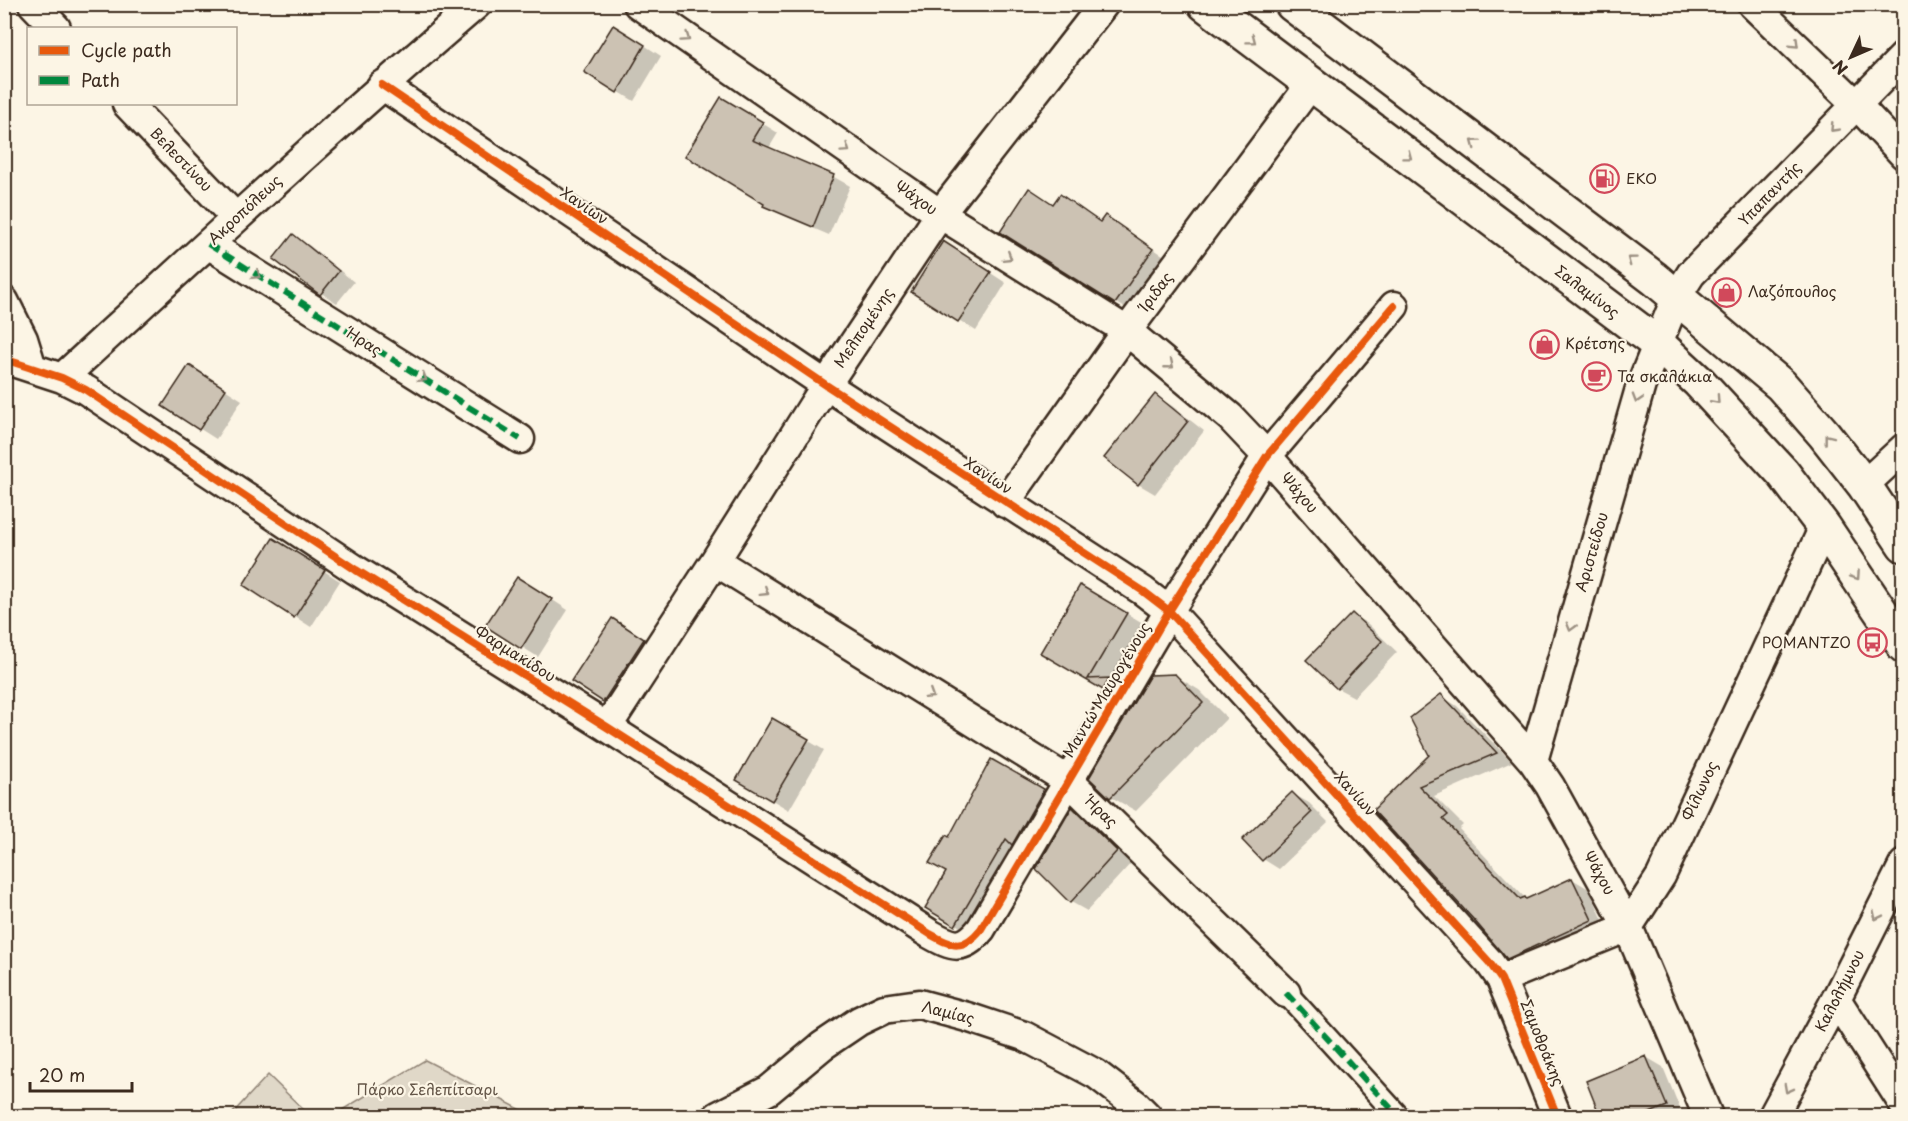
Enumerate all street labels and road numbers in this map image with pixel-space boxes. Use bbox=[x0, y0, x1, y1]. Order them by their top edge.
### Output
street label: Βελεστίνου bbox=[146, 122, 218, 196]
street label: Υπαπαντής bbox=[1732, 155, 1806, 230]
street label: Ακροπόλεως bbox=[202, 168, 286, 249]
street label: Ψάχου bbox=[891, 174, 943, 220]
street label: Χανίων bbox=[556, 180, 613, 229]
street label: Σαλαμίνος bbox=[1551, 259, 1625, 323]
street label: Ίριδας bbox=[1131, 266, 1177, 317]
street label: Μελπομένης bbox=[827, 282, 898, 372]
street label: Ήρας bbox=[341, 320, 387, 361]
street label: Χανίων bbox=[960, 451, 1018, 499]
street label: Ψάχου bbox=[1276, 467, 1324, 518]
street label: Αριστείδου bbox=[1568, 509, 1613, 594]
street label: Μαντώ Μαυρογένους bbox=[1056, 617, 1155, 761]
street label: Φαρμακίδου bbox=[471, 619, 561, 687]
street label: Φίλωνος bbox=[1675, 756, 1723, 824]
street label: Χανίων bbox=[1330, 765, 1383, 821]
street label: Ήρας bbox=[1079, 788, 1124, 832]
street label: Ψάχου bbox=[1579, 846, 1622, 899]
street label: Καλολήμνου bbox=[1808, 945, 1869, 1035]
street label: Λαμίας bbox=[920, 994, 977, 1029]
street label: Σαμοθράκης bbox=[1516, 996, 1571, 1089]

